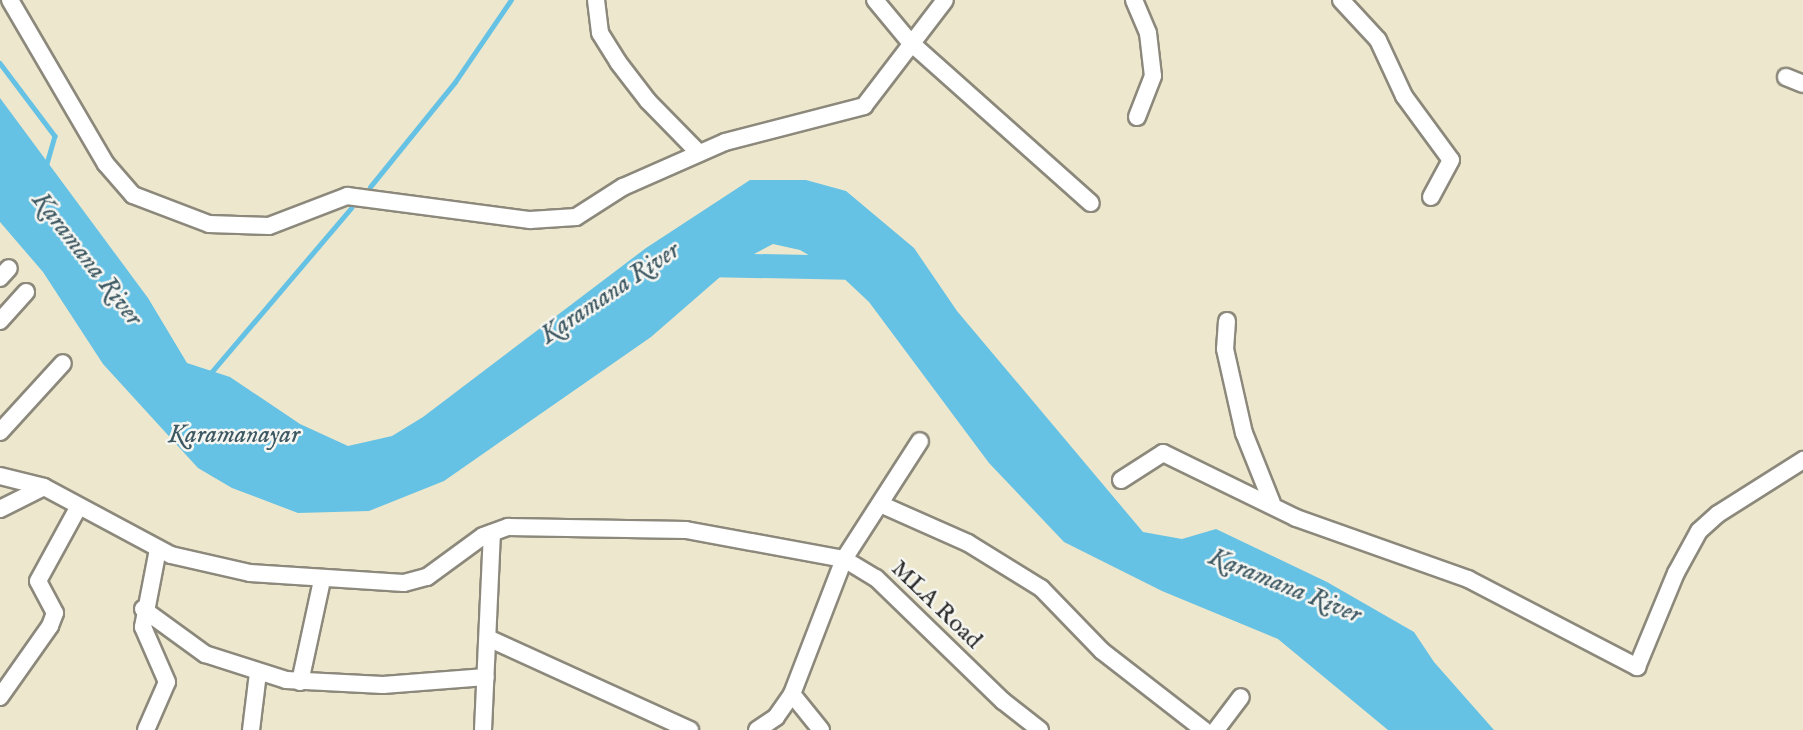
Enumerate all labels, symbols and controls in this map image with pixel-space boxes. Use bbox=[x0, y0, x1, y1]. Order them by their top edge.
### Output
water label: Karamana River bbox=[25, 186, 149, 332]
water label: Karamana River bbox=[534, 235, 686, 351]
water label: Karamanayar bbox=[168, 419, 300, 451]
water label: Karamana River bbox=[1204, 541, 1366, 631]
street label: MLA Road bbox=[885, 555, 987, 655]

